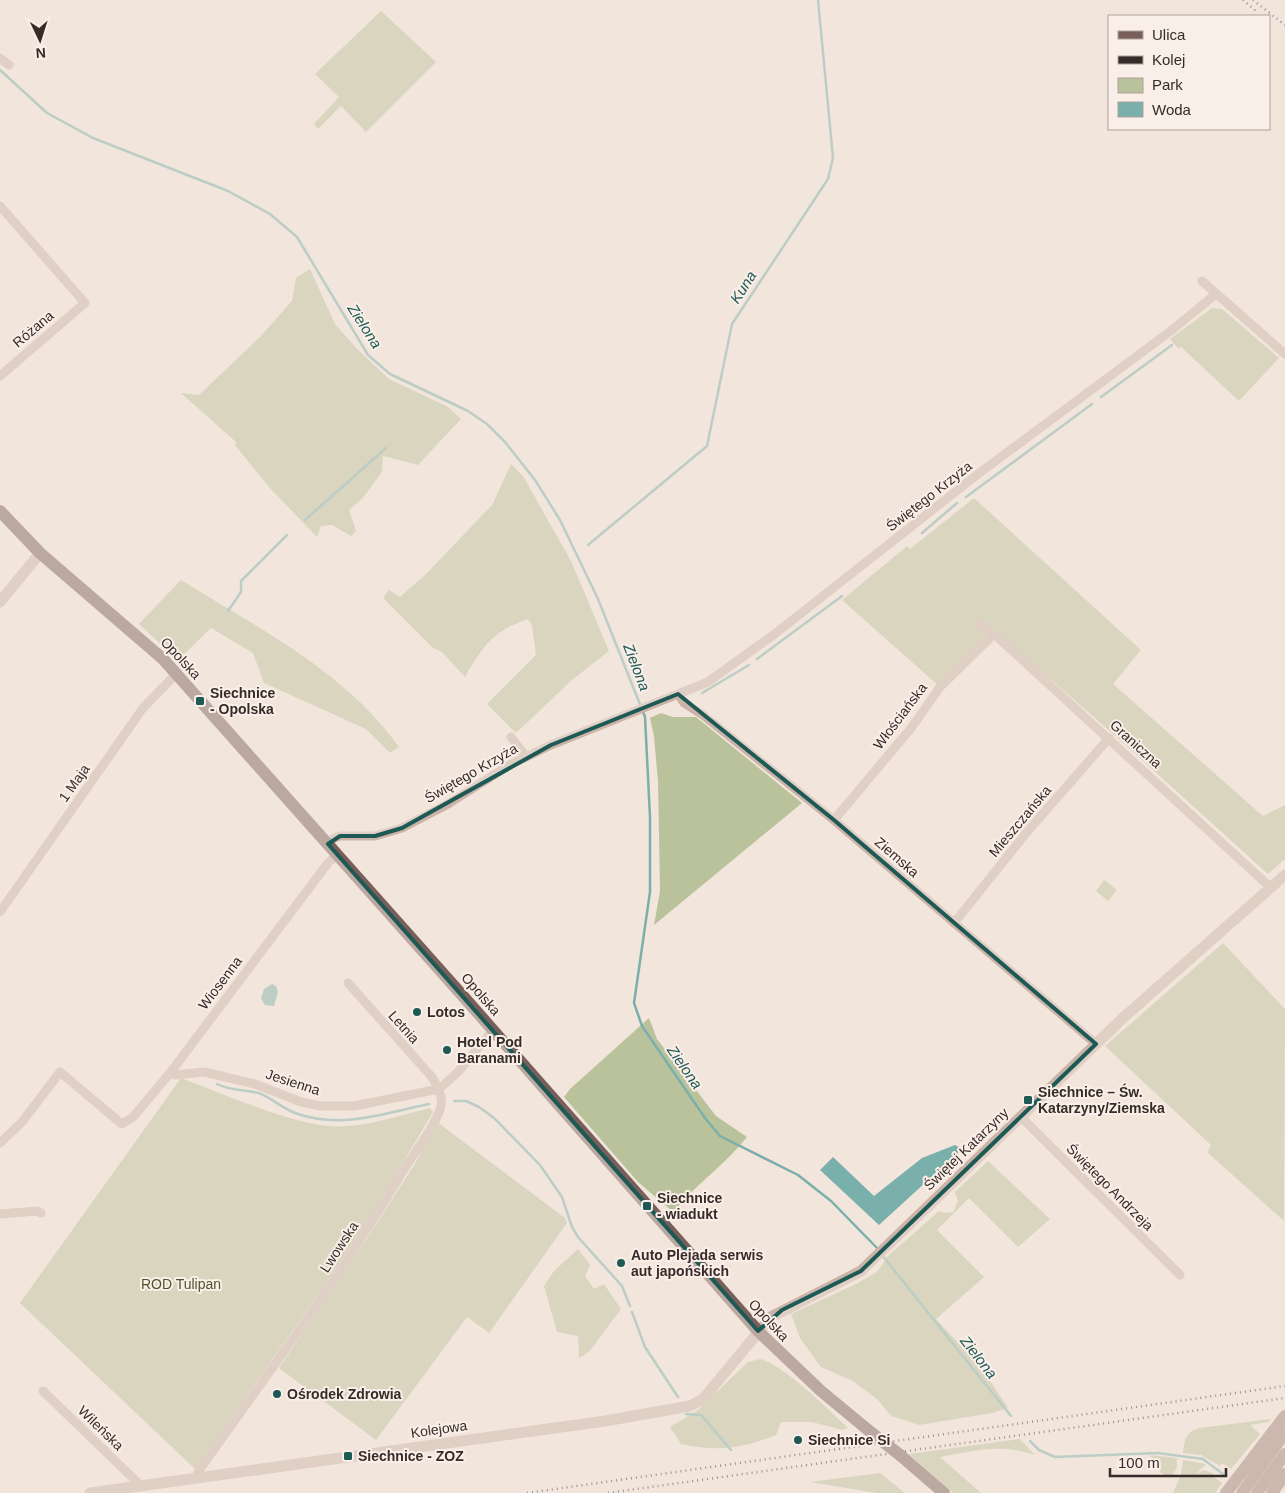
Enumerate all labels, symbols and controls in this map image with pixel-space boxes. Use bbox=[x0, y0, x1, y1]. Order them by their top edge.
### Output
north arrow bbox=[15, 15, 65, 65]
legend bbox=[1108, 15, 1270, 130]
text: Ulica bbox=[1152, 26, 1186, 43]
text: N bbox=[35, 45, 47, 61]
text: Kolej bbox=[1152, 51, 1185, 68]
text: Park bbox=[1152, 76, 1183, 93]
text: Woda bbox=[1152, 101, 1192, 118]
water label: Kuna bbox=[726, 268, 760, 306]
water label: Zielona bbox=[344, 300, 386, 351]
street label: Różana bbox=[9, 307, 57, 351]
street label: Świętego Krzyża bbox=[882, 457, 975, 534]
street label: Opolska bbox=[158, 634, 205, 682]
water label: Zielona bbox=[620, 640, 654, 693]
street label: Włościańska bbox=[870, 680, 930, 752]
place label: Siechnice - Opolska bbox=[210, 685, 276, 717]
marker: Siechnice - Opolska bbox=[194, 695, 206, 707]
street label: Graniczna bbox=[1107, 717, 1165, 771]
street label: Świętego Krzyża bbox=[421, 739, 520, 806]
street label: 1 Maja bbox=[55, 761, 93, 805]
street label: Mieszczańska bbox=[986, 782, 1055, 860]
street label: Ziemska bbox=[872, 834, 922, 881]
street label: Wiosenna bbox=[195, 953, 245, 1013]
street label: Opolska bbox=[458, 969, 504, 1019]
place label: Lotos bbox=[427, 1004, 465, 1020]
marker: Lotos bbox=[411, 1006, 423, 1018]
street label: Letnia bbox=[385, 1007, 423, 1047]
place label: Hotel Pod Baranami bbox=[457, 1034, 522, 1066]
water label: Zielona bbox=[663, 1041, 706, 1092]
marker: Hotel Pod Baranami bbox=[441, 1044, 453, 1056]
street label: Jesienna bbox=[264, 1066, 322, 1098]
place label: Siechnice – Św. Katarzyny/Ziemska bbox=[1038, 1083, 1165, 1116]
marker: Siechnice – Św. Katarzyny/Ziemska bbox=[1022, 1094, 1034, 1106]
street label: Świętej Katarzyny bbox=[920, 1104, 1012, 1193]
street label: Świętego Andrzeja bbox=[1063, 1140, 1158, 1234]
place label: Siechnice - wiadukt bbox=[657, 1190, 723, 1222]
marker: Siechnice - wiadukt bbox=[641, 1200, 653, 1212]
street label: Lwowska bbox=[317, 1218, 362, 1276]
place label: Auto Plejada serwis aut japońskich bbox=[631, 1247, 763, 1279]
marker: Auto Plejada serwis aut japońskich bbox=[615, 1257, 627, 1269]
park label: ROD Tulipan bbox=[141, 1276, 221, 1292]
street label: Opolska bbox=[746, 1296, 793, 1344]
water label: Zielona bbox=[957, 1332, 1001, 1382]
place label: Ośrodek Zdrowia bbox=[287, 1386, 402, 1402]
marker: Ośrodek Zdrowia bbox=[271, 1388, 283, 1400]
street label: Wileńska bbox=[75, 1403, 127, 1454]
street label: Kolejowa bbox=[410, 1417, 468, 1441]
place label: Siechnice Si bbox=[808, 1432, 890, 1448]
marker: Siechnice Si bbox=[792, 1434, 804, 1446]
scale bar bbox=[1110, 1446, 1226, 1478]
place label: Siechnice - ZOZ bbox=[358, 1448, 464, 1464]
marker: Siechnice - ZOZ bbox=[342, 1450, 354, 1462]
text: 100 m bbox=[1118, 1454, 1160, 1471]

